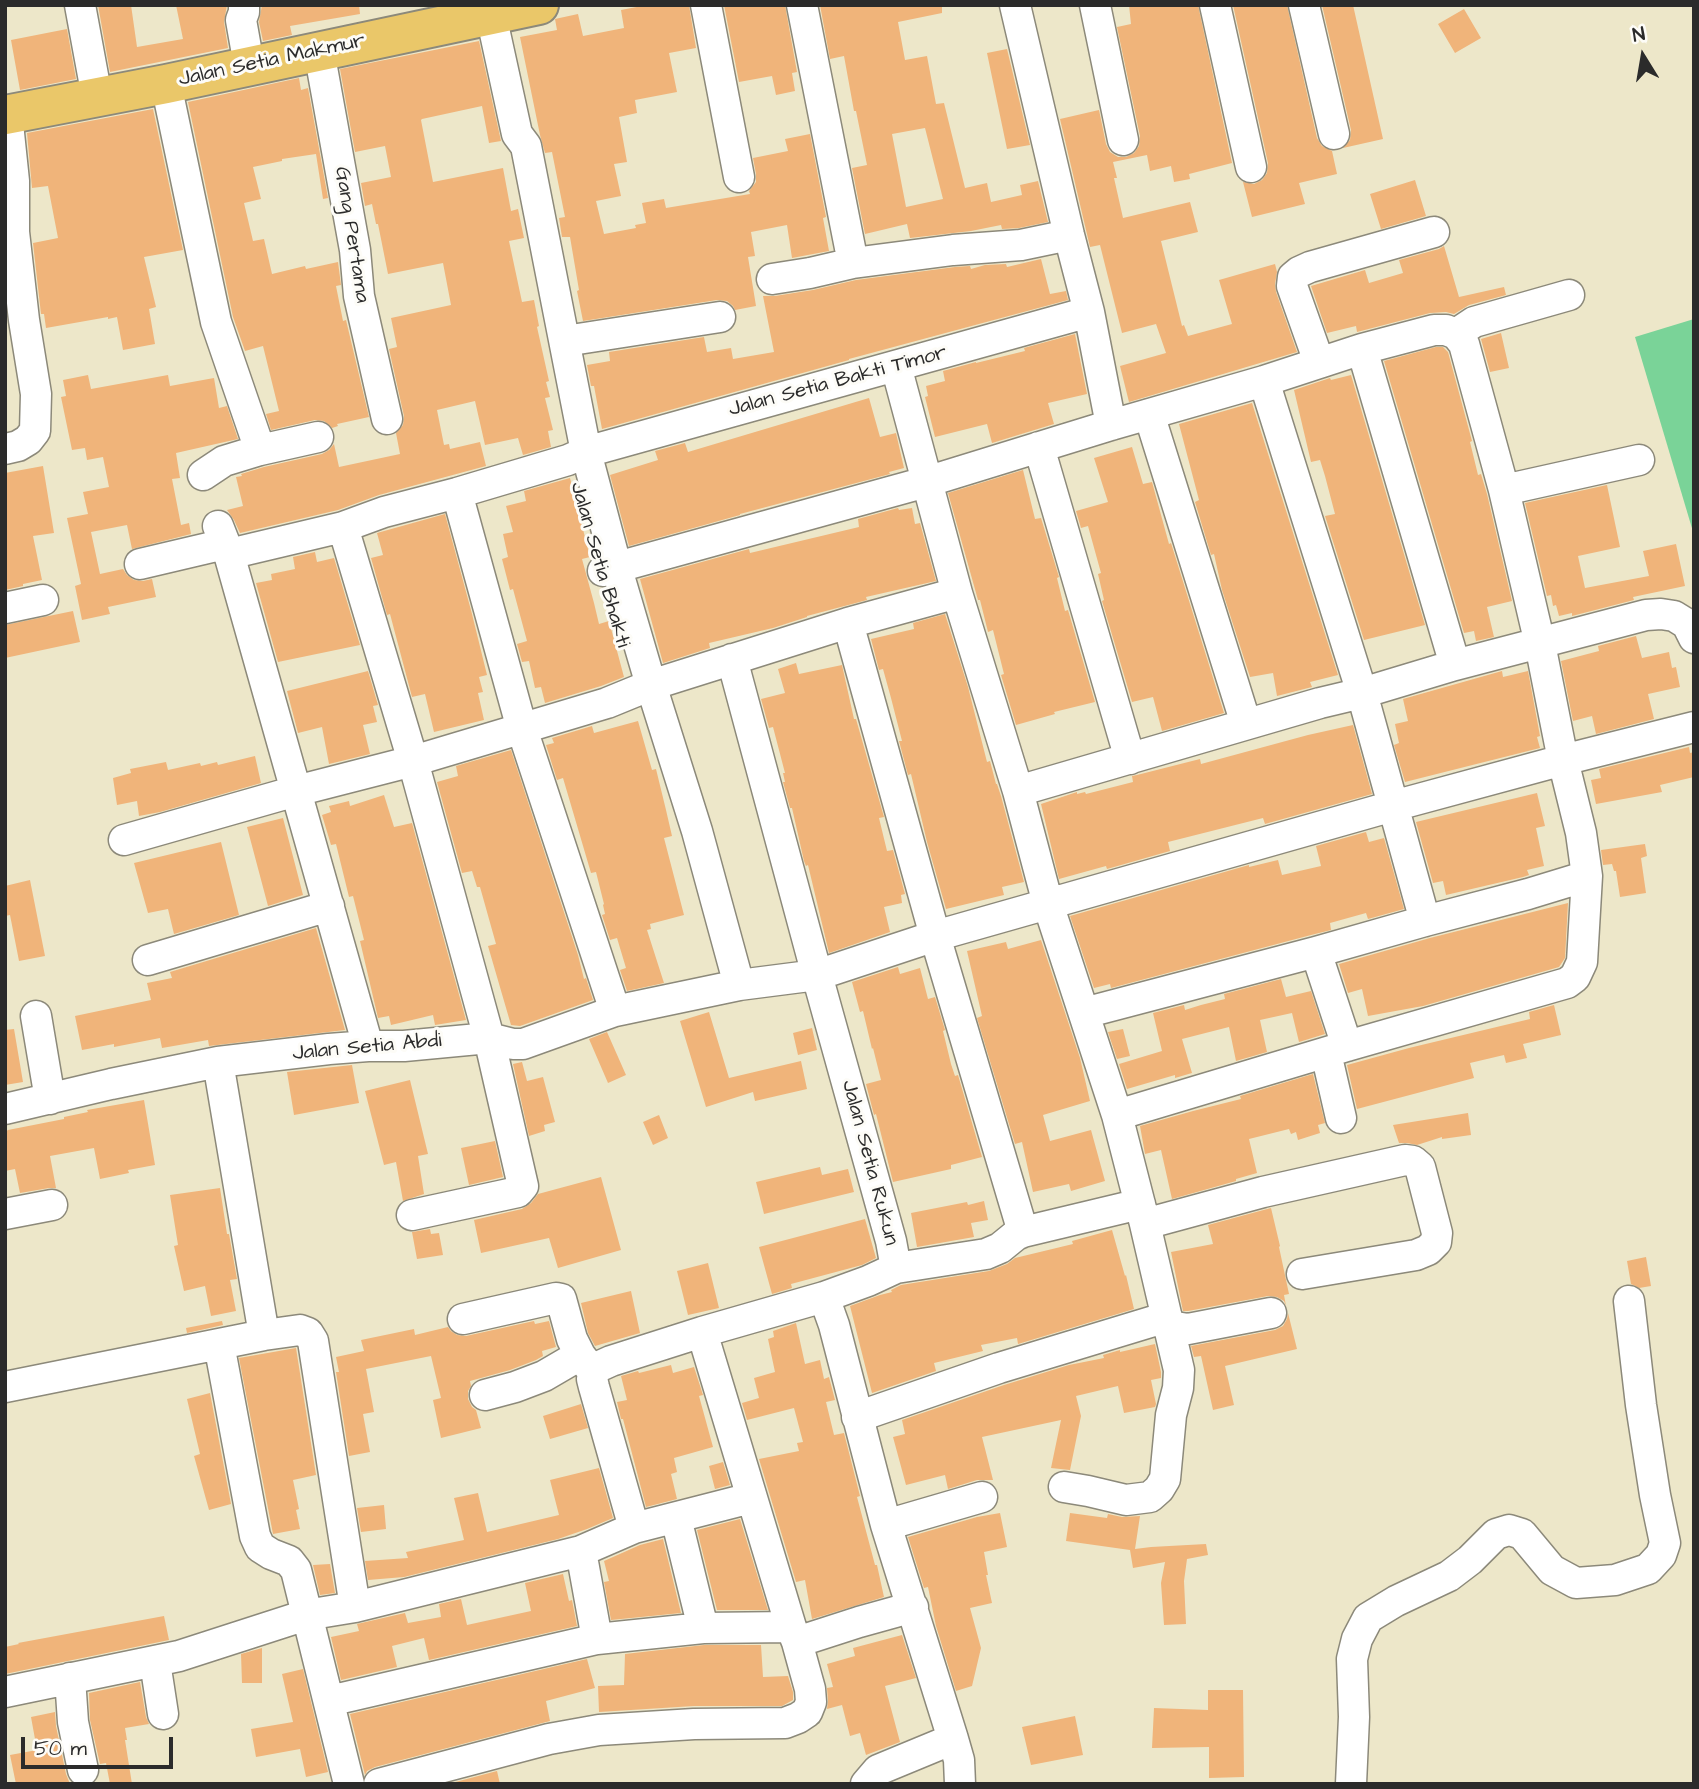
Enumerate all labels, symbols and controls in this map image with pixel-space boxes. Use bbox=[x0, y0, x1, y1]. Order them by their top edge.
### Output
north arrow bbox=[1608, 21, 1678, 91]
text: N bbox=[1630, 21, 1647, 49]
street label: Jalan Setia Makmur bbox=[177, 29, 367, 93]
street label: Gang Pertama bbox=[328, 165, 374, 305]
street label: Jalan Setia Bakti Timor bbox=[726, 341, 950, 423]
street label: Jalan Setia Bhakti bbox=[563, 479, 635, 651]
street label: Jalan Setia Abdi bbox=[291, 1029, 443, 1067]
street label: Jalan Setia Rukun bbox=[835, 1078, 903, 1248]
scale bar bbox=[24, 1722, 177, 1766]
text: 50 m bbox=[34, 1734, 87, 1763]

